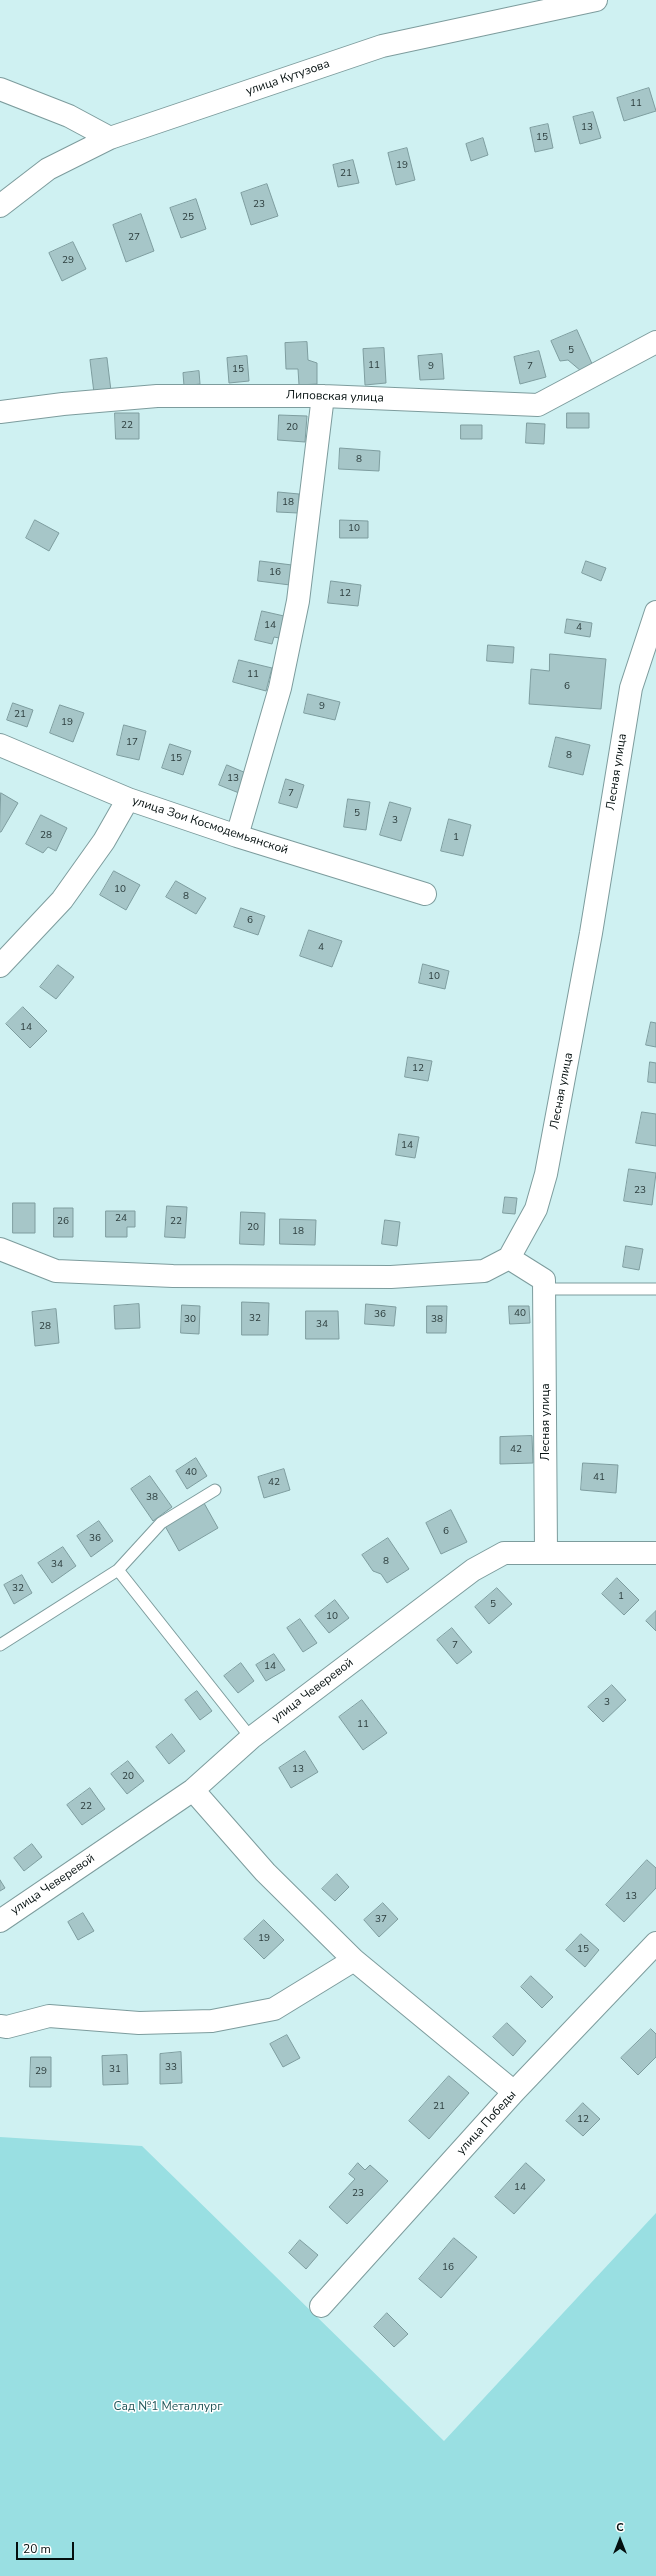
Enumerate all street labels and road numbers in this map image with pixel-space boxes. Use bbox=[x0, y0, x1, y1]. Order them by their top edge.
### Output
street label: улица Кутузова bbox=[244, 57, 332, 99]
street label: Липовская улица bbox=[286, 388, 384, 406]
street label: Лесная улица bbox=[604, 733, 630, 811]
street label: улица Зои Космодемьянской bbox=[130, 794, 290, 858]
street label: Лесная улица bbox=[548, 1052, 576, 1130]
street label: Лесная улица bbox=[539, 1383, 553, 1461]
street label: улица Чеверевой bbox=[269, 1656, 357, 1726]
street label: улица Чеверевой bbox=[8, 1852, 98, 1918]
street label: улица Победы bbox=[454, 2088, 520, 2158]

